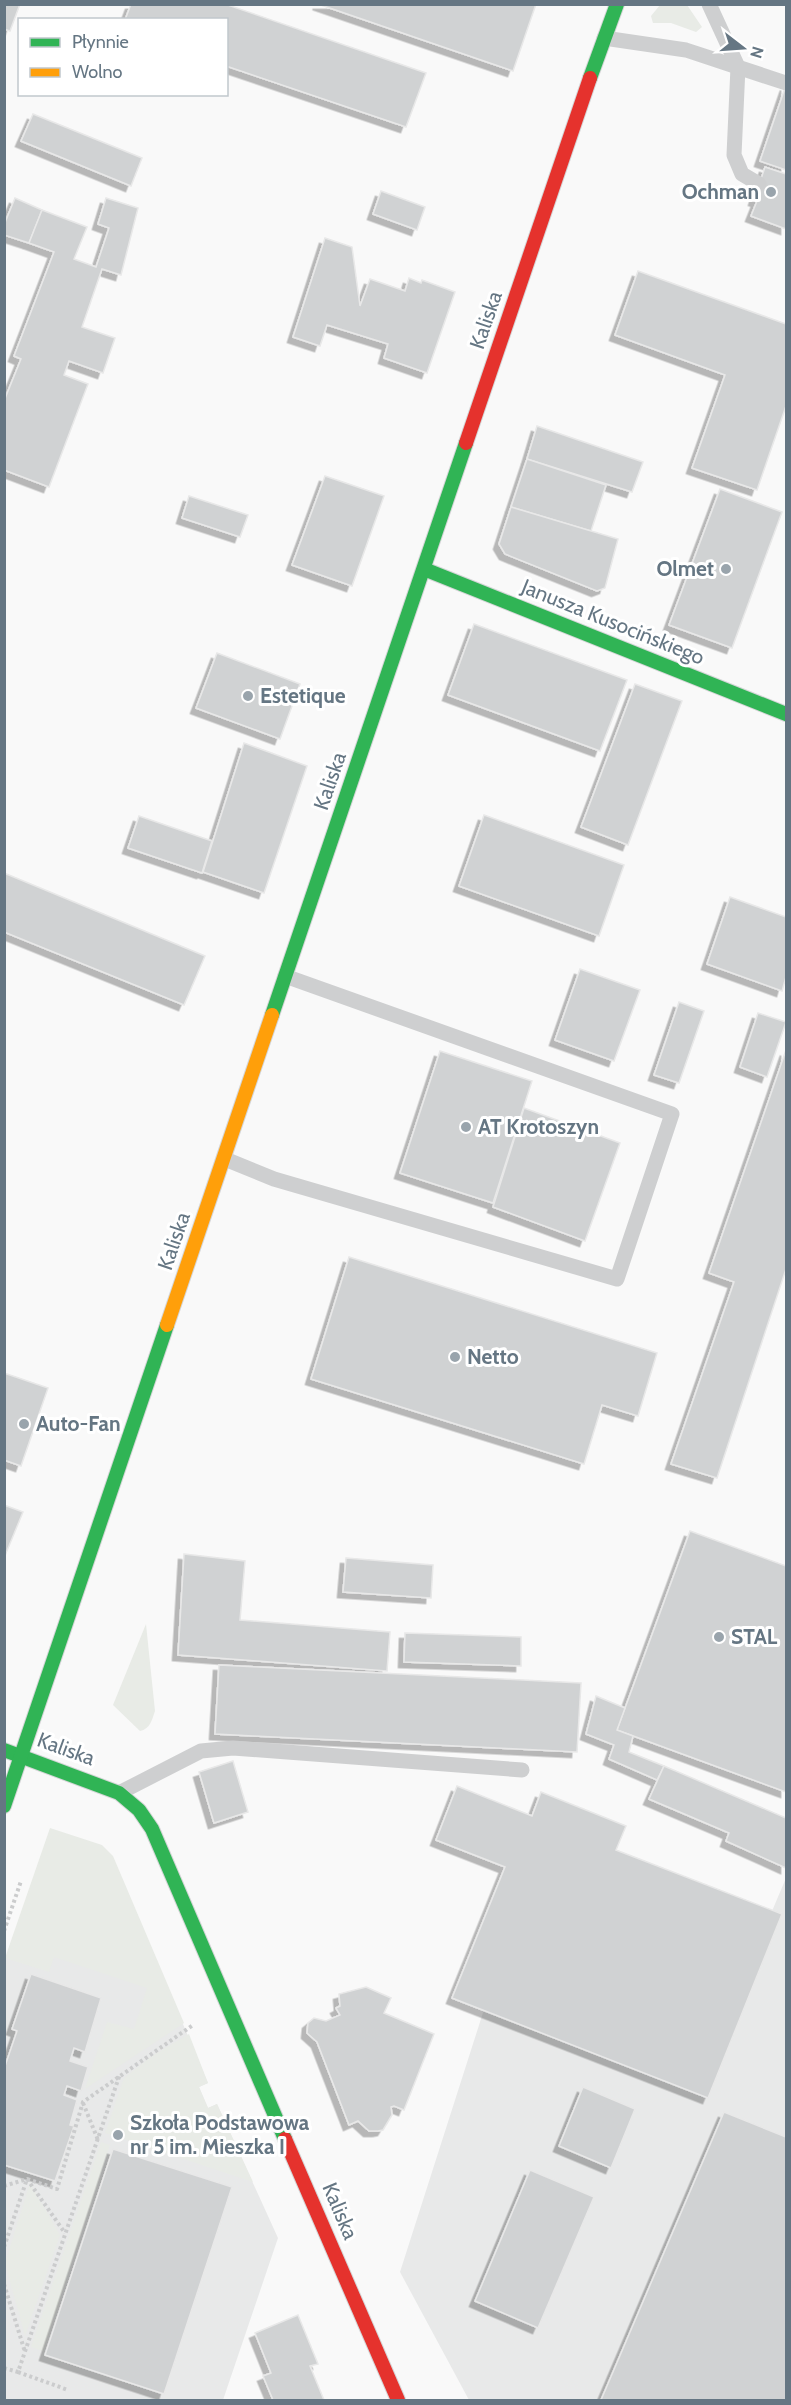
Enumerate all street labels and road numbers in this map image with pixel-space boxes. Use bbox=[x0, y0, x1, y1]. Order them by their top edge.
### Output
street label: Kaliska bbox=[464, 288, 507, 352]
street label: Janusza Kusocińskiego bbox=[517, 573, 708, 670]
street label: Kaliska bbox=[308, 749, 351, 813]
street label: Kaliska bbox=[152, 1209, 195, 1273]
street label: Kaliska bbox=[34, 1727, 98, 1770]
street label: Kaliska bbox=[317, 2179, 364, 2243]

